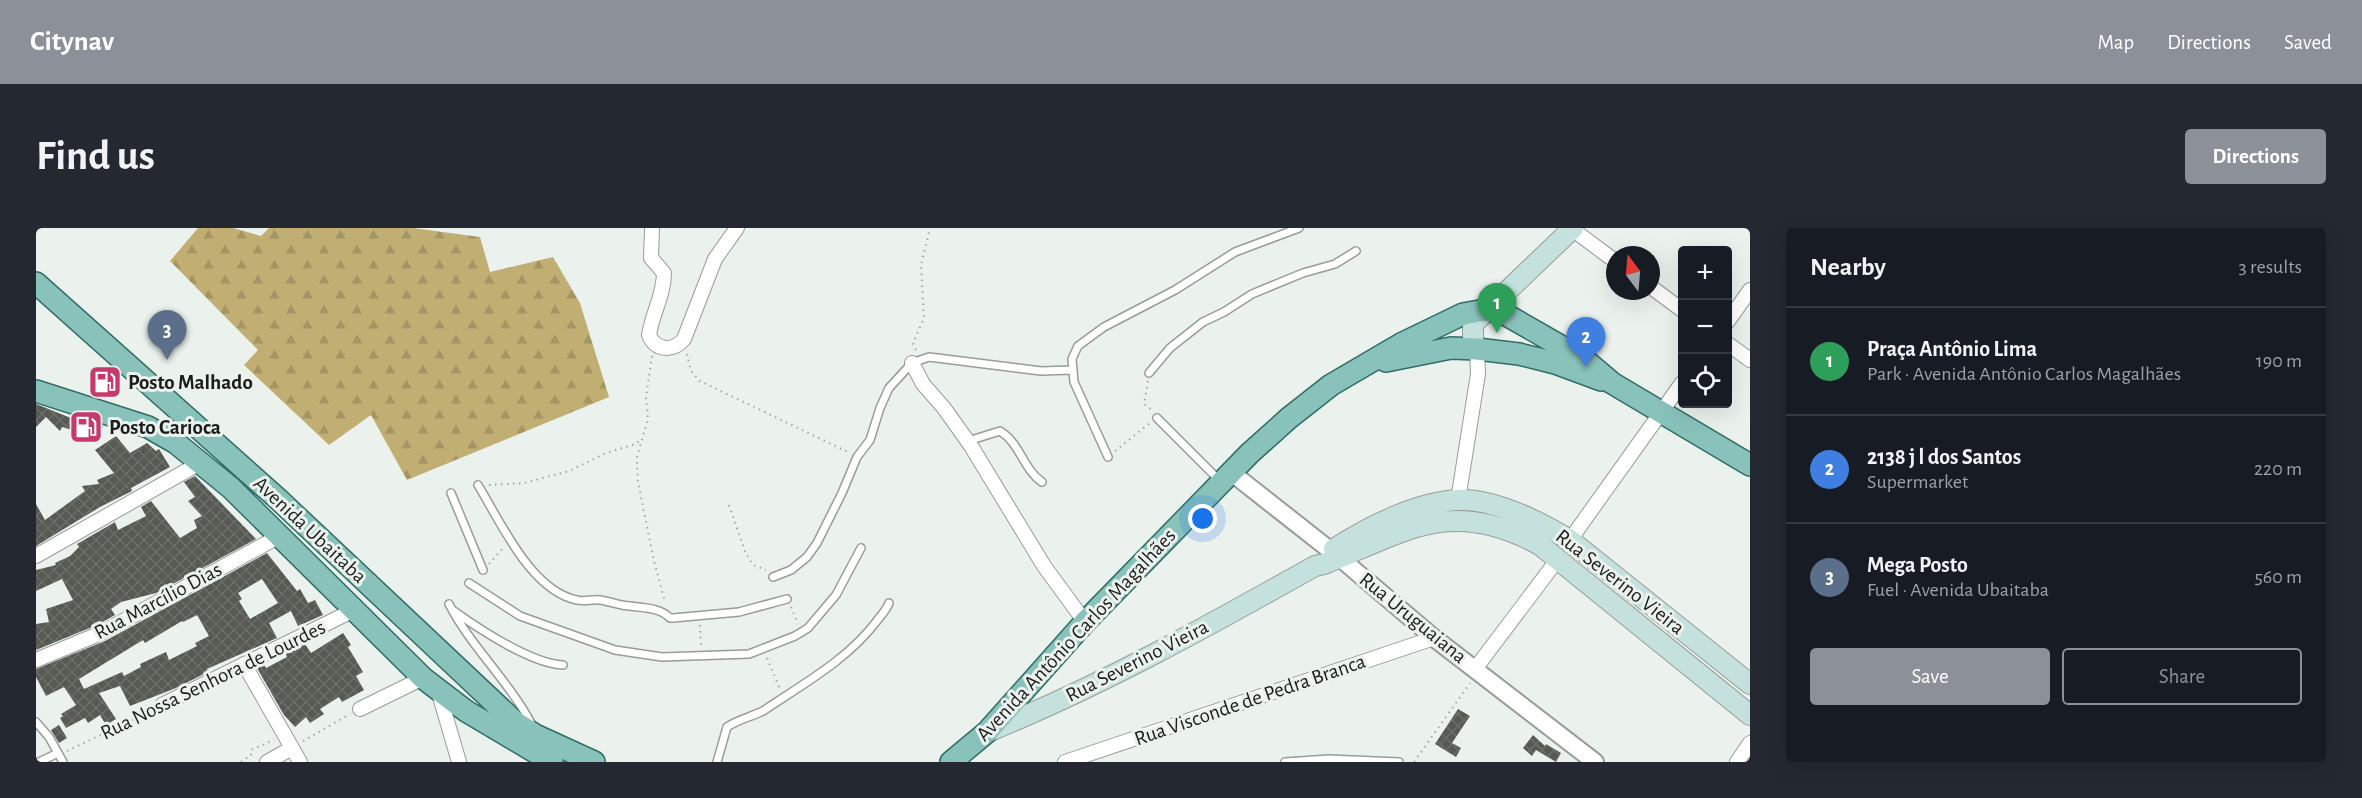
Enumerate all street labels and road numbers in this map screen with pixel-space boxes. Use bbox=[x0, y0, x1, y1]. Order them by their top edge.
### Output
street label: Avenida Ubaitaba bbox=[250, 473, 371, 588]
street label: Avenida Antônio Carlos Magalhães bbox=[972, 525, 1180, 745]
street label: Rua Severino Vieira bbox=[1552, 525, 1689, 639]
street label: Rua Marcílio Dias bbox=[91, 559, 225, 643]
street label: Rua Uruguaiana bbox=[1355, 569, 1471, 668]
street label: Rua Nossa Senhora de Lourdes bbox=[97, 616, 329, 744]
street label: Rua Severino Vieira bbox=[1062, 616, 1212, 706]
street label: Rua Visconde de Pedra Branca bbox=[1132, 650, 1368, 749]

